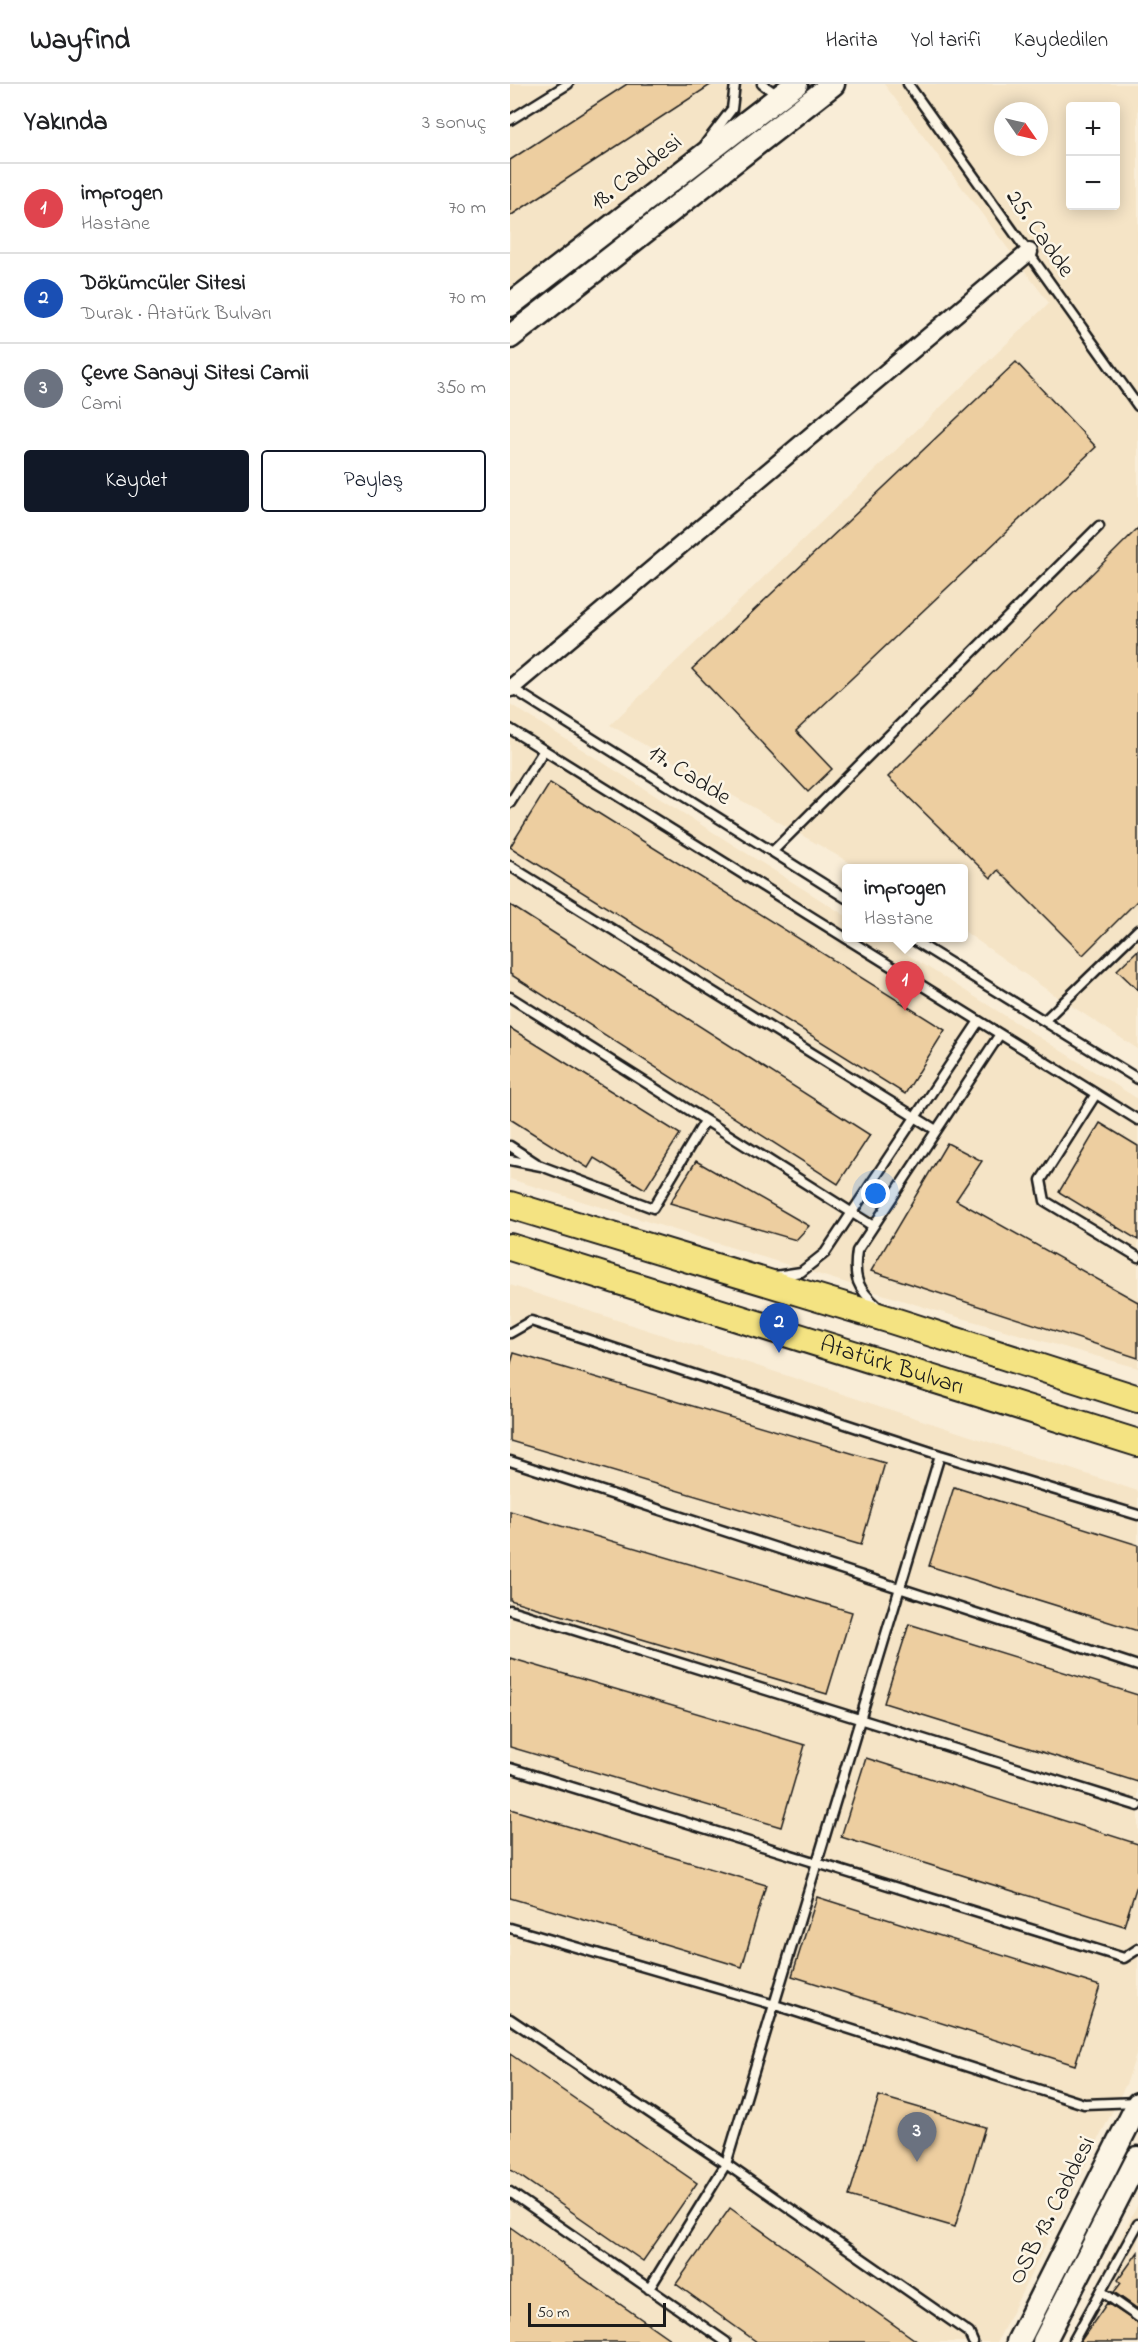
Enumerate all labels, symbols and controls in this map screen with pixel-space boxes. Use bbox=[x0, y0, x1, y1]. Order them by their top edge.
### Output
text: Wayfind bbox=[30, 21, 130, 62]
text: Harita bbox=[826, 26, 878, 56]
text: Yol tarifi bbox=[911, 26, 981, 56]
text: Kaydedilen bbox=[1014, 26, 1108, 56]
north arrow bbox=[994, 102, 1048, 156]
map controls bbox=[1066, 102, 1120, 210]
button: + bbox=[1066, 102, 1120, 156]
text: Yakında bbox=[24, 104, 108, 142]
text: 3 sonuç bbox=[422, 109, 486, 138]
street label: 18. Caddesi bbox=[584, 126, 690, 220]
button: − bbox=[1066, 156, 1120, 210]
text: improgen bbox=[81, 178, 163, 210]
street label: 25. Cadde bbox=[996, 183, 1082, 285]
text: 1 bbox=[40, 194, 47, 223]
text: 70 m bbox=[449, 194, 486, 223]
text: Hastane bbox=[81, 210, 150, 239]
text: Dökümcüler Sitesi bbox=[81, 268, 246, 300]
text: 2 bbox=[39, 284, 48, 313]
text: 70 m bbox=[449, 284, 486, 313]
text: Durak · Atatürk Bulvarı bbox=[81, 300, 272, 329]
text: Çevre Sanayi Sitesi Camii bbox=[81, 358, 309, 390]
text: 3 bbox=[39, 374, 48, 403]
text: 350 m bbox=[437, 374, 486, 403]
text: Cami bbox=[81, 390, 122, 419]
button: Kaydet bbox=[24, 450, 249, 512]
button: Paylaş bbox=[261, 450, 486, 512]
street label: 17. Cadde bbox=[641, 737, 738, 815]
popup bbox=[842, 864, 968, 942]
text: improgen bbox=[864, 873, 946, 905]
text: Hastane bbox=[864, 905, 933, 934]
pin: 1 bbox=[886, 962, 924, 1011]
your location bbox=[861, 1179, 890, 1208]
pin: 2 bbox=[760, 1304, 798, 1353]
street label: Atatürk Bulvarı bbox=[815, 1327, 968, 1405]
pin: 3 bbox=[898, 2112, 936, 2162]
street label: OSB 13. Caddesi bbox=[1001, 2131, 1105, 2291]
scale bar bbox=[528, 2300, 666, 2328]
text: 50 m bbox=[537, 2301, 569, 2325]

